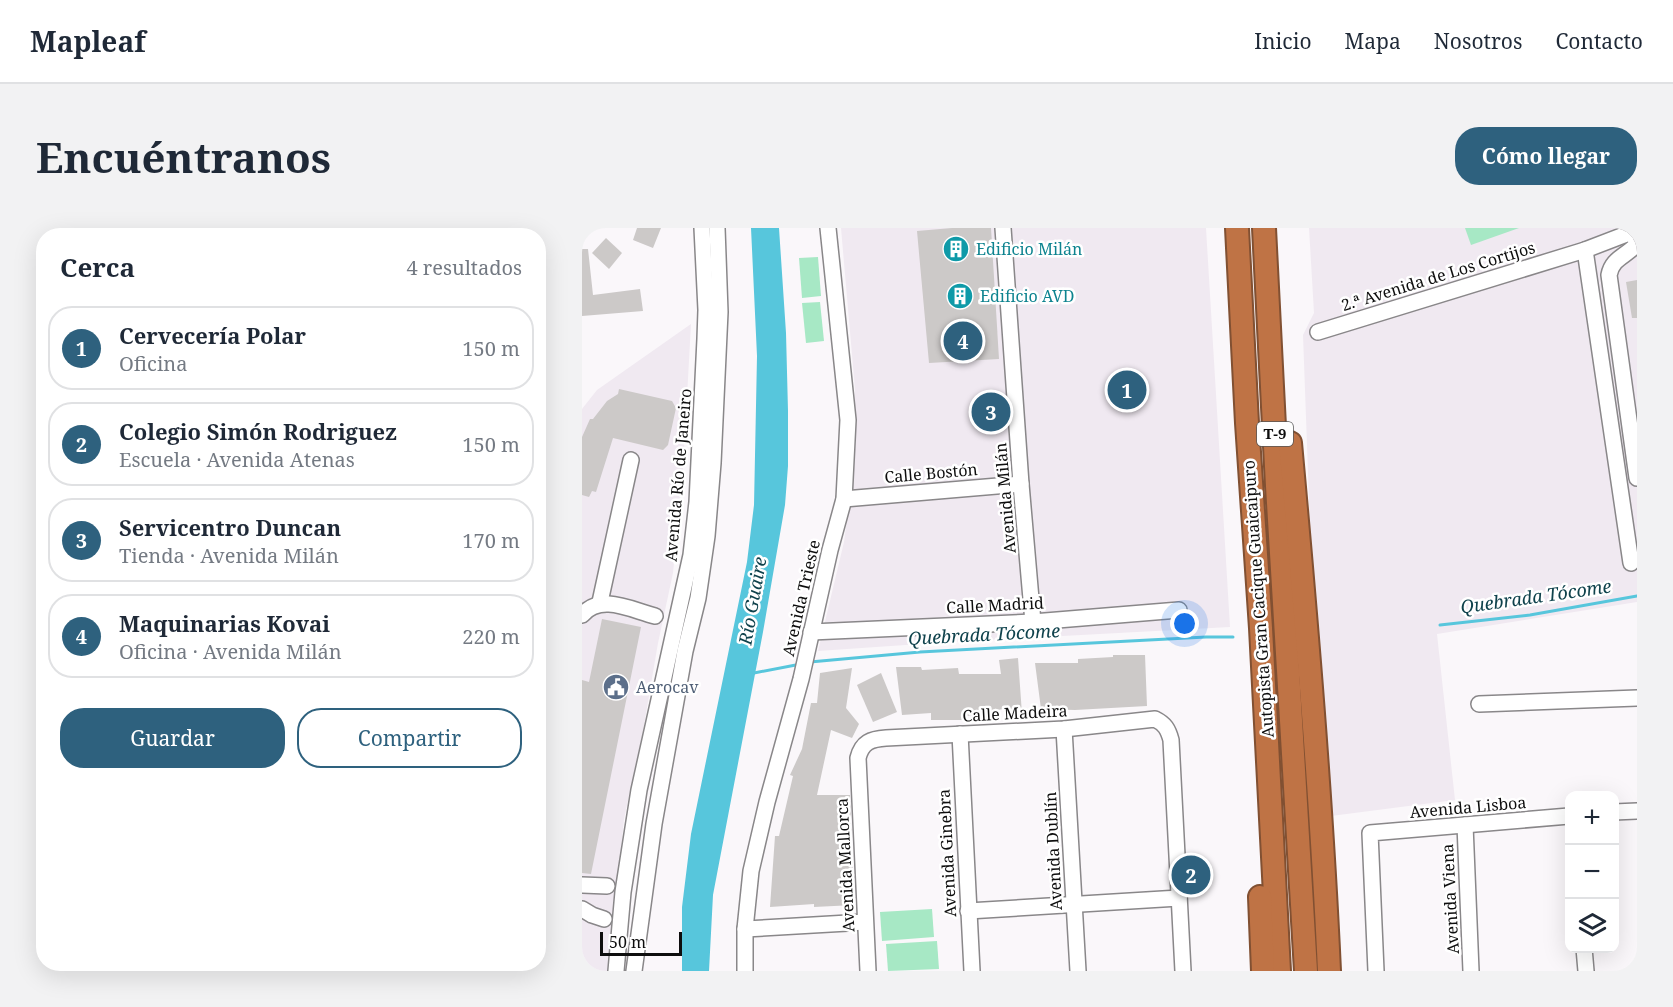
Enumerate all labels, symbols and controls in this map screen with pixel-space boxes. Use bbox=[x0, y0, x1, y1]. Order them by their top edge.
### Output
text: Mapleaf bbox=[30, 22, 146, 60]
text: Inicio bbox=[1254, 27, 1312, 55]
text: Mapa bbox=[1345, 27, 1401, 55]
text: Nosotros bbox=[1434, 27, 1522, 55]
text: Contacto bbox=[1555, 27, 1643, 55]
button: Cómo llegar bbox=[1455, 127, 1637, 185]
text: Encuéntranos bbox=[36, 128, 331, 185]
building icon: Edificio Milán bbox=[941, 234, 971, 264]
street label: 2.ª Avenida de Los Cortijos bbox=[1338, 236, 1538, 316]
place label: Edificio Milán bbox=[976, 238, 1082, 260]
text: Cerca bbox=[60, 249, 135, 285]
text: 4 resultados bbox=[406, 254, 522, 281]
building icon: Edificio AVD bbox=[945, 281, 975, 311]
place label: Edificio AVD bbox=[980, 285, 1074, 307]
pin: 4 bbox=[944, 318, 982, 364]
text: Cervecería Polar bbox=[119, 320, 306, 350]
text: 1 bbox=[76, 335, 87, 362]
text: 150 m bbox=[462, 335, 520, 362]
text: Oficina bbox=[119, 350, 188, 377]
pin: 1 bbox=[1108, 368, 1146, 412]
street label: Avenida Río de Janeiro bbox=[659, 388, 697, 562]
pin: 3 bbox=[972, 390, 1010, 435]
text: Colegio Simón Rodriguez bbox=[119, 416, 397, 446]
road number: T-9 bbox=[1257, 422, 1293, 446]
text: 2 bbox=[76, 431, 87, 458]
text: 150 m bbox=[462, 431, 520, 458]
street label: Avenida Milán bbox=[989, 442, 1021, 554]
text: Escuela · Avenida Atenas bbox=[119, 446, 355, 473]
street label: Calle Bostón bbox=[883, 458, 979, 488]
street label: Autopista Gran Cacique Guaicaipuro bbox=[1237, 460, 1279, 738]
text: Servicentro Duncan bbox=[119, 512, 341, 542]
text: 3 bbox=[76, 527, 87, 554]
text: 170 m bbox=[462, 527, 520, 554]
street label: Avenida Trieste bbox=[777, 538, 825, 658]
text: Tienda · Avenida Milán bbox=[119, 542, 339, 569]
water label: Río Guaire bbox=[732, 555, 772, 648]
water label: Quebrada Tócome bbox=[1459, 574, 1613, 618]
street label: Calle Madrid bbox=[946, 591, 1045, 619]
text: Maquinarias Kovai bbox=[119, 608, 330, 638]
your location bbox=[1170, 609, 1199, 638]
water label: Quebrada Tócome bbox=[907, 618, 1061, 650]
text: 4 bbox=[76, 623, 87, 650]
text: 220 m bbox=[462, 623, 520, 650]
text: Oficina · Avenida Milán bbox=[119, 638, 342, 665]
public building icon: Aerocav bbox=[601, 672, 631, 702]
place label: Aerocav bbox=[636, 676, 699, 698]
street label: Calle Madeira bbox=[962, 699, 1068, 727]
button: Guardar bbox=[60, 708, 285, 768]
button: Compartir bbox=[297, 708, 522, 768]
street label: Avenida Ginebra bbox=[933, 788, 961, 918]
street label: Avenida Dublín bbox=[1039, 791, 1067, 911]
street label: Avenida Lisboa bbox=[1409, 791, 1527, 823]
map controls bbox=[1565, 791, 1619, 953]
button: + bbox=[1565, 791, 1619, 845]
street label: Avenida Mallorca bbox=[831, 797, 859, 933]
street label: Avenida Viena bbox=[1436, 843, 1464, 955]
button: − bbox=[1565, 845, 1619, 899]
pin: 2 bbox=[1172, 852, 1210, 898]
button: layers bbox=[1565, 899, 1619, 953]
scale bar bbox=[600, 929, 682, 956]
text: 50 m bbox=[609, 931, 646, 953]

